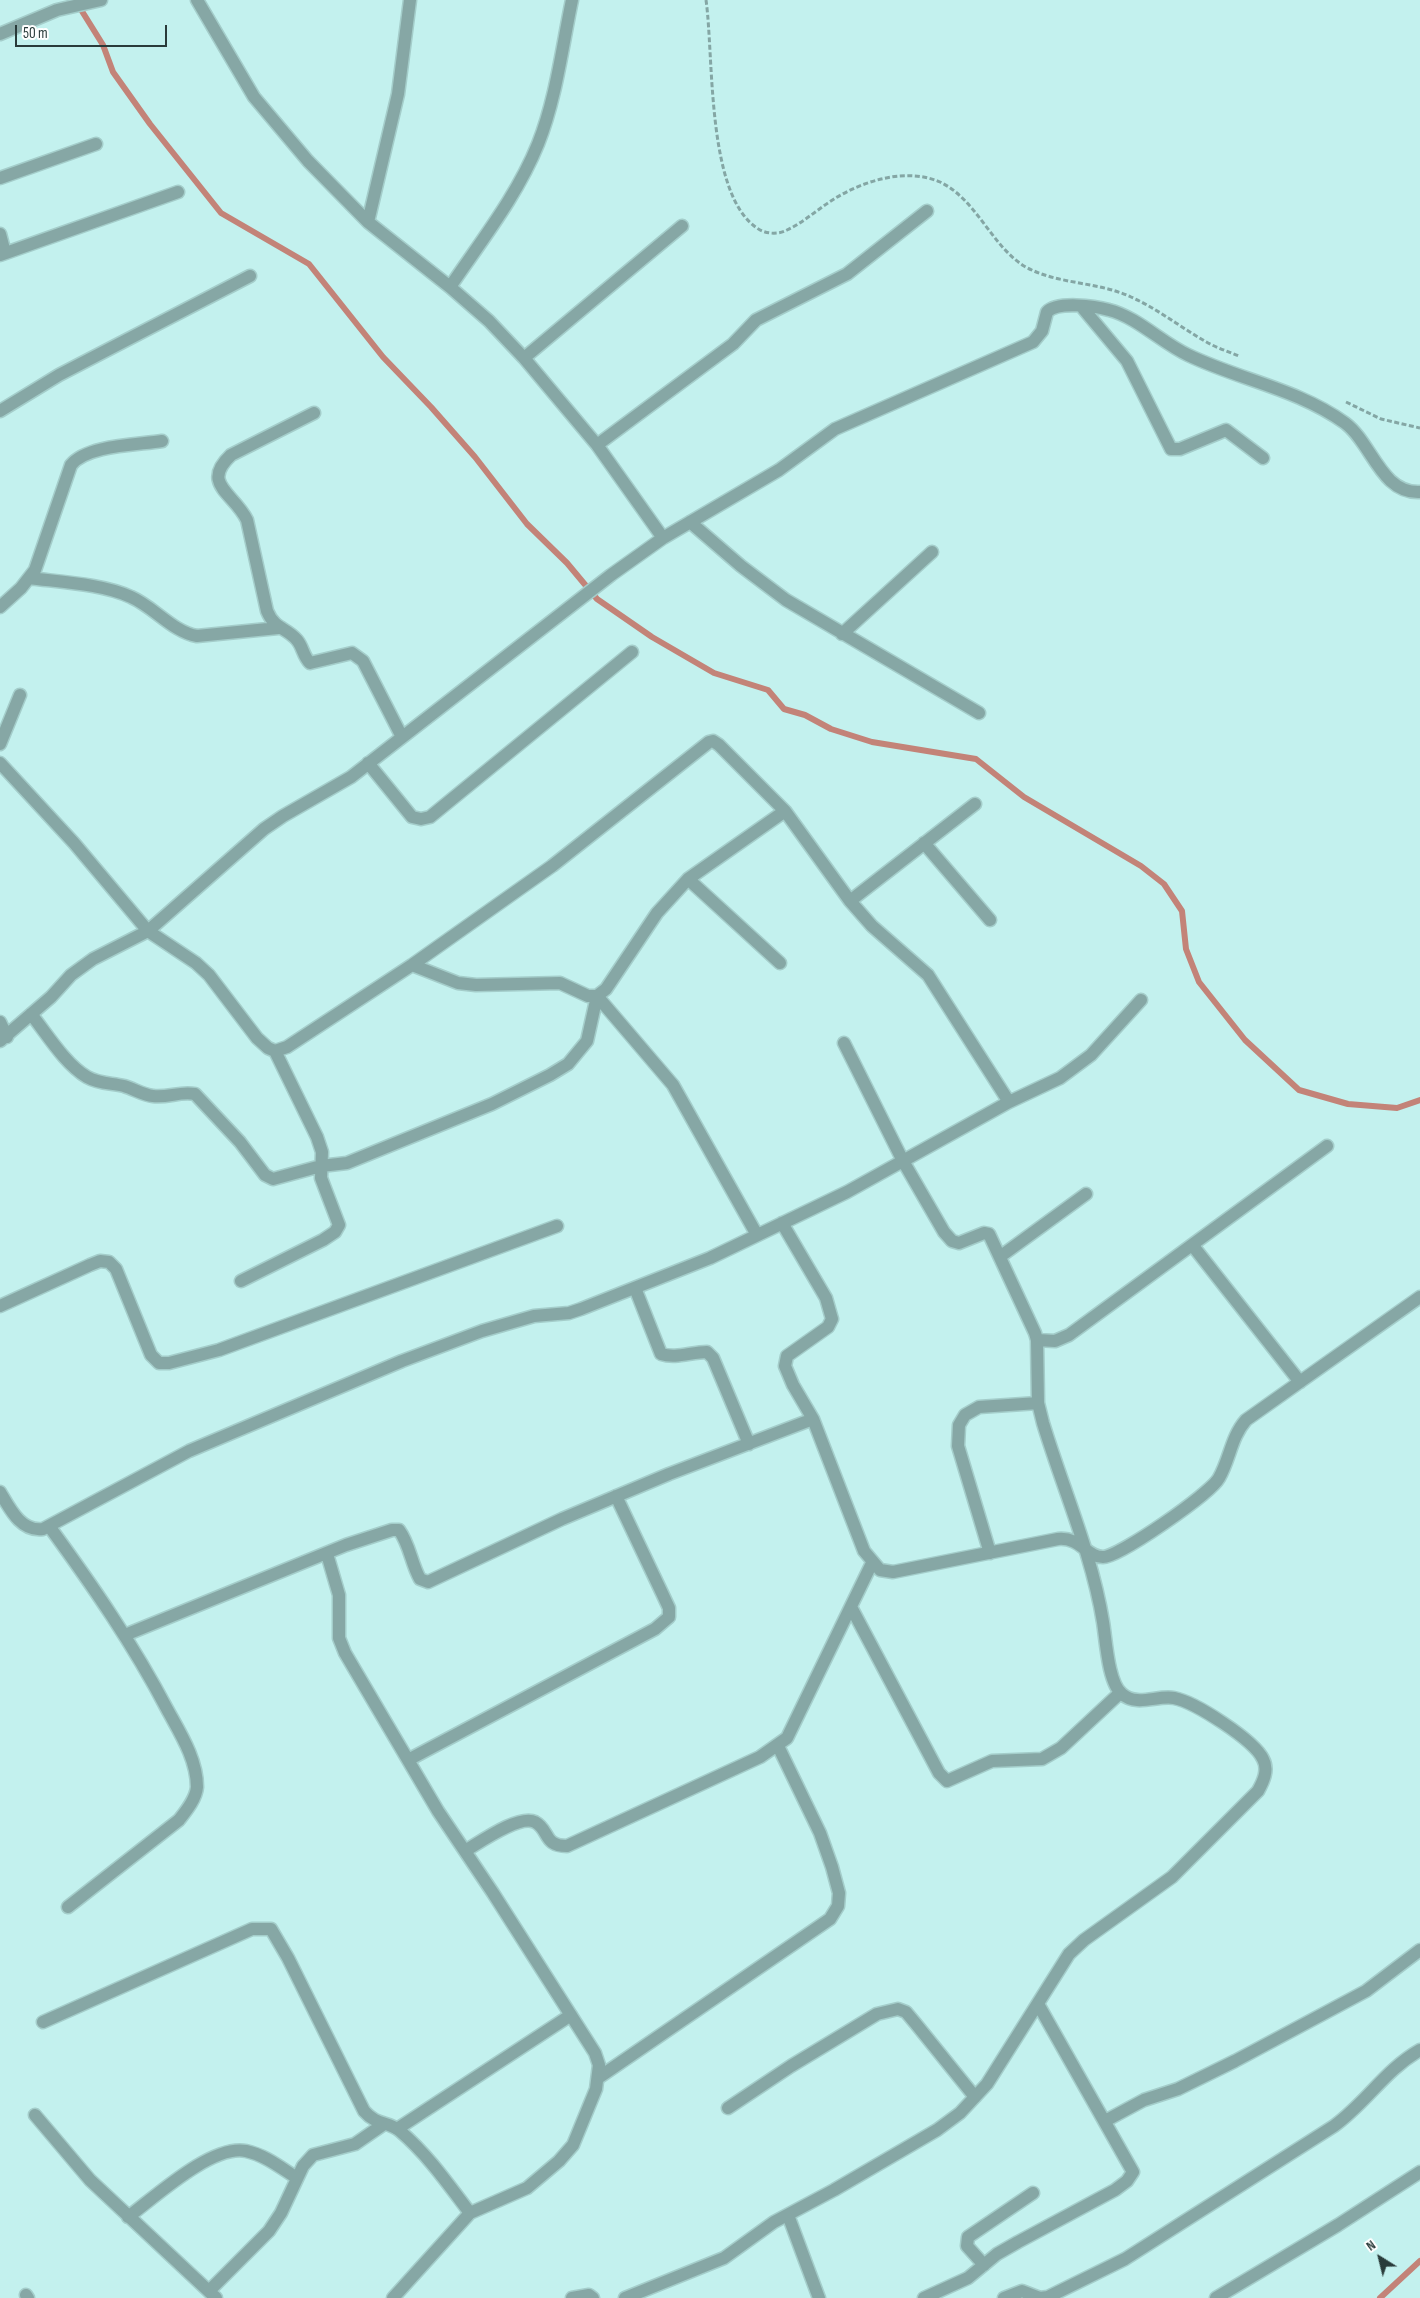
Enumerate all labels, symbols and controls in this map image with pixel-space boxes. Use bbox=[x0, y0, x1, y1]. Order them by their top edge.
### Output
scale bar bbox=[18, 15, 170, 47]
text: 50 m bbox=[23, 24, 48, 43]
north arrow bbox=[1355, 2233, 1405, 2283]
text: N bbox=[1363, 2236, 1379, 2255]

